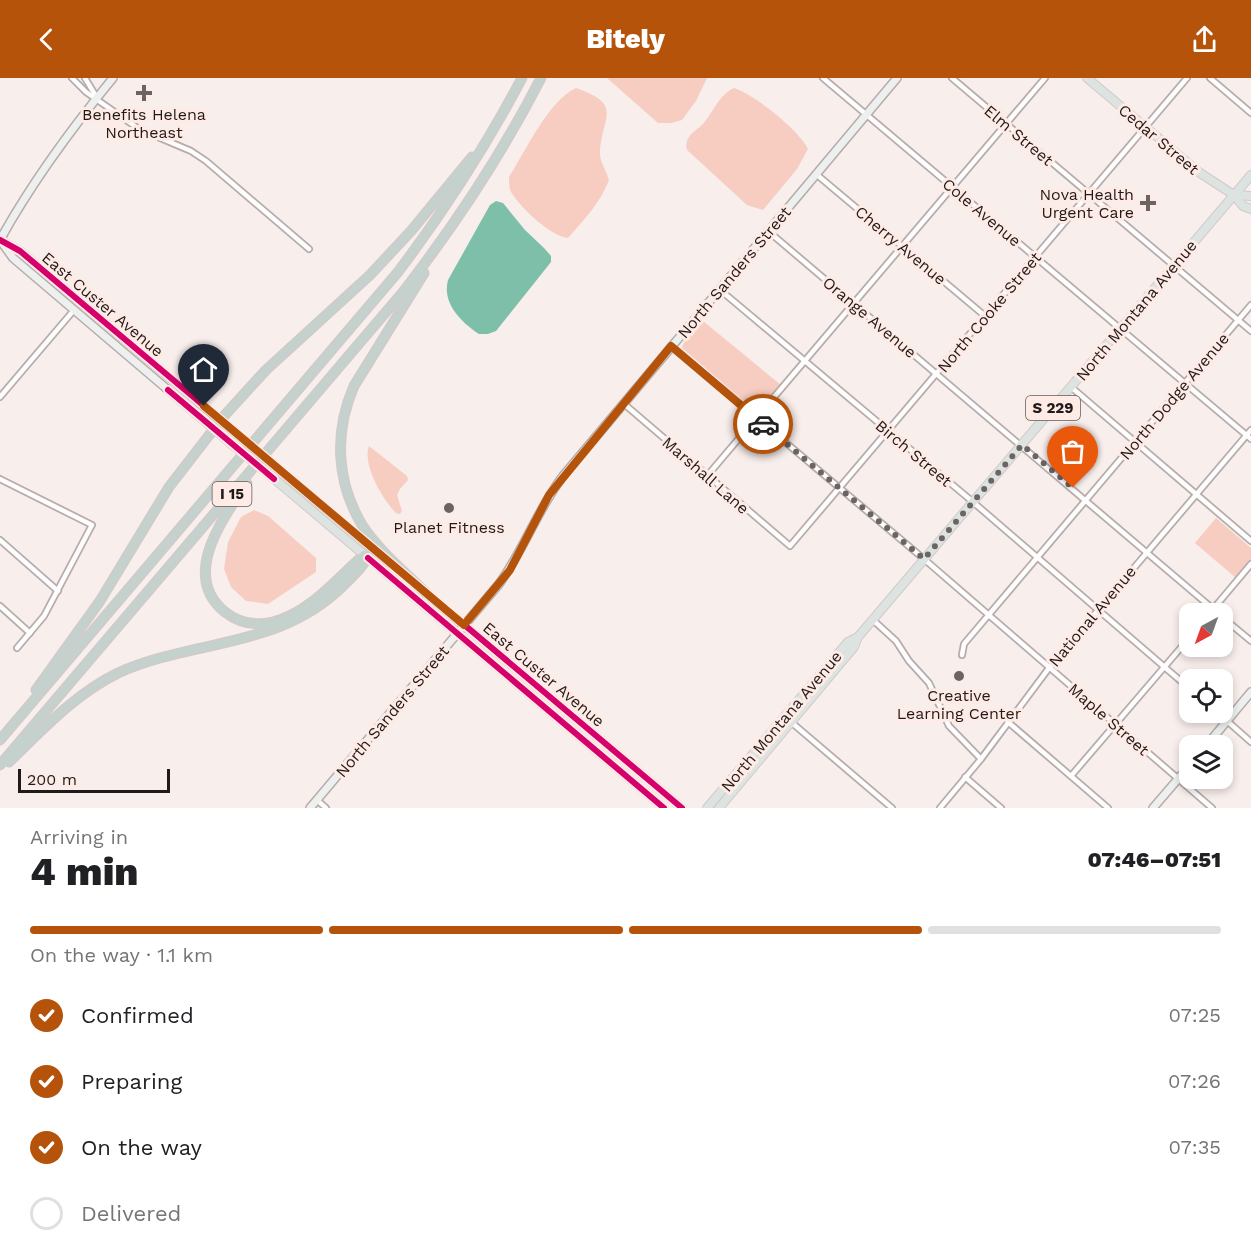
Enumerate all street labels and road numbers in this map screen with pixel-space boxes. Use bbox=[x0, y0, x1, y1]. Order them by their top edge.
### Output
street label: Cedar Street bbox=[1115, 100, 1203, 179]
street label: Elm Street bbox=[980, 101, 1057, 170]
street label: Cole Avenue bbox=[939, 174, 1025, 251]
street label: North Sanders Street bbox=[674, 202, 795, 342]
street label: Cherry Avenue bbox=[852, 202, 950, 289]
street label: North Montana Avenue bbox=[1072, 236, 1201, 385]
street label: East Custer Avenue bbox=[38, 248, 167, 361]
street label: North Cooke Street bbox=[934, 248, 1045, 376]
street label: Orange Avenue bbox=[819, 273, 920, 362]
street label: North Dodge Avenue bbox=[1116, 329, 1233, 464]
road number: S 229 bbox=[1026, 396, 1080, 420]
street label: Birch Street bbox=[872, 416, 956, 491]
street label: Marshall Lane bbox=[658, 433, 753, 518]
road number: I 15 bbox=[212, 482, 252, 506]
street label: National Avenue bbox=[1045, 562, 1140, 671]
street label: East Custer Avenue bbox=[479, 618, 608, 731]
street label: North Sanders Street bbox=[332, 641, 453, 781]
street label: North Montana Avenue bbox=[717, 647, 846, 796]
street label: Maple Street bbox=[1065, 679, 1153, 760]

